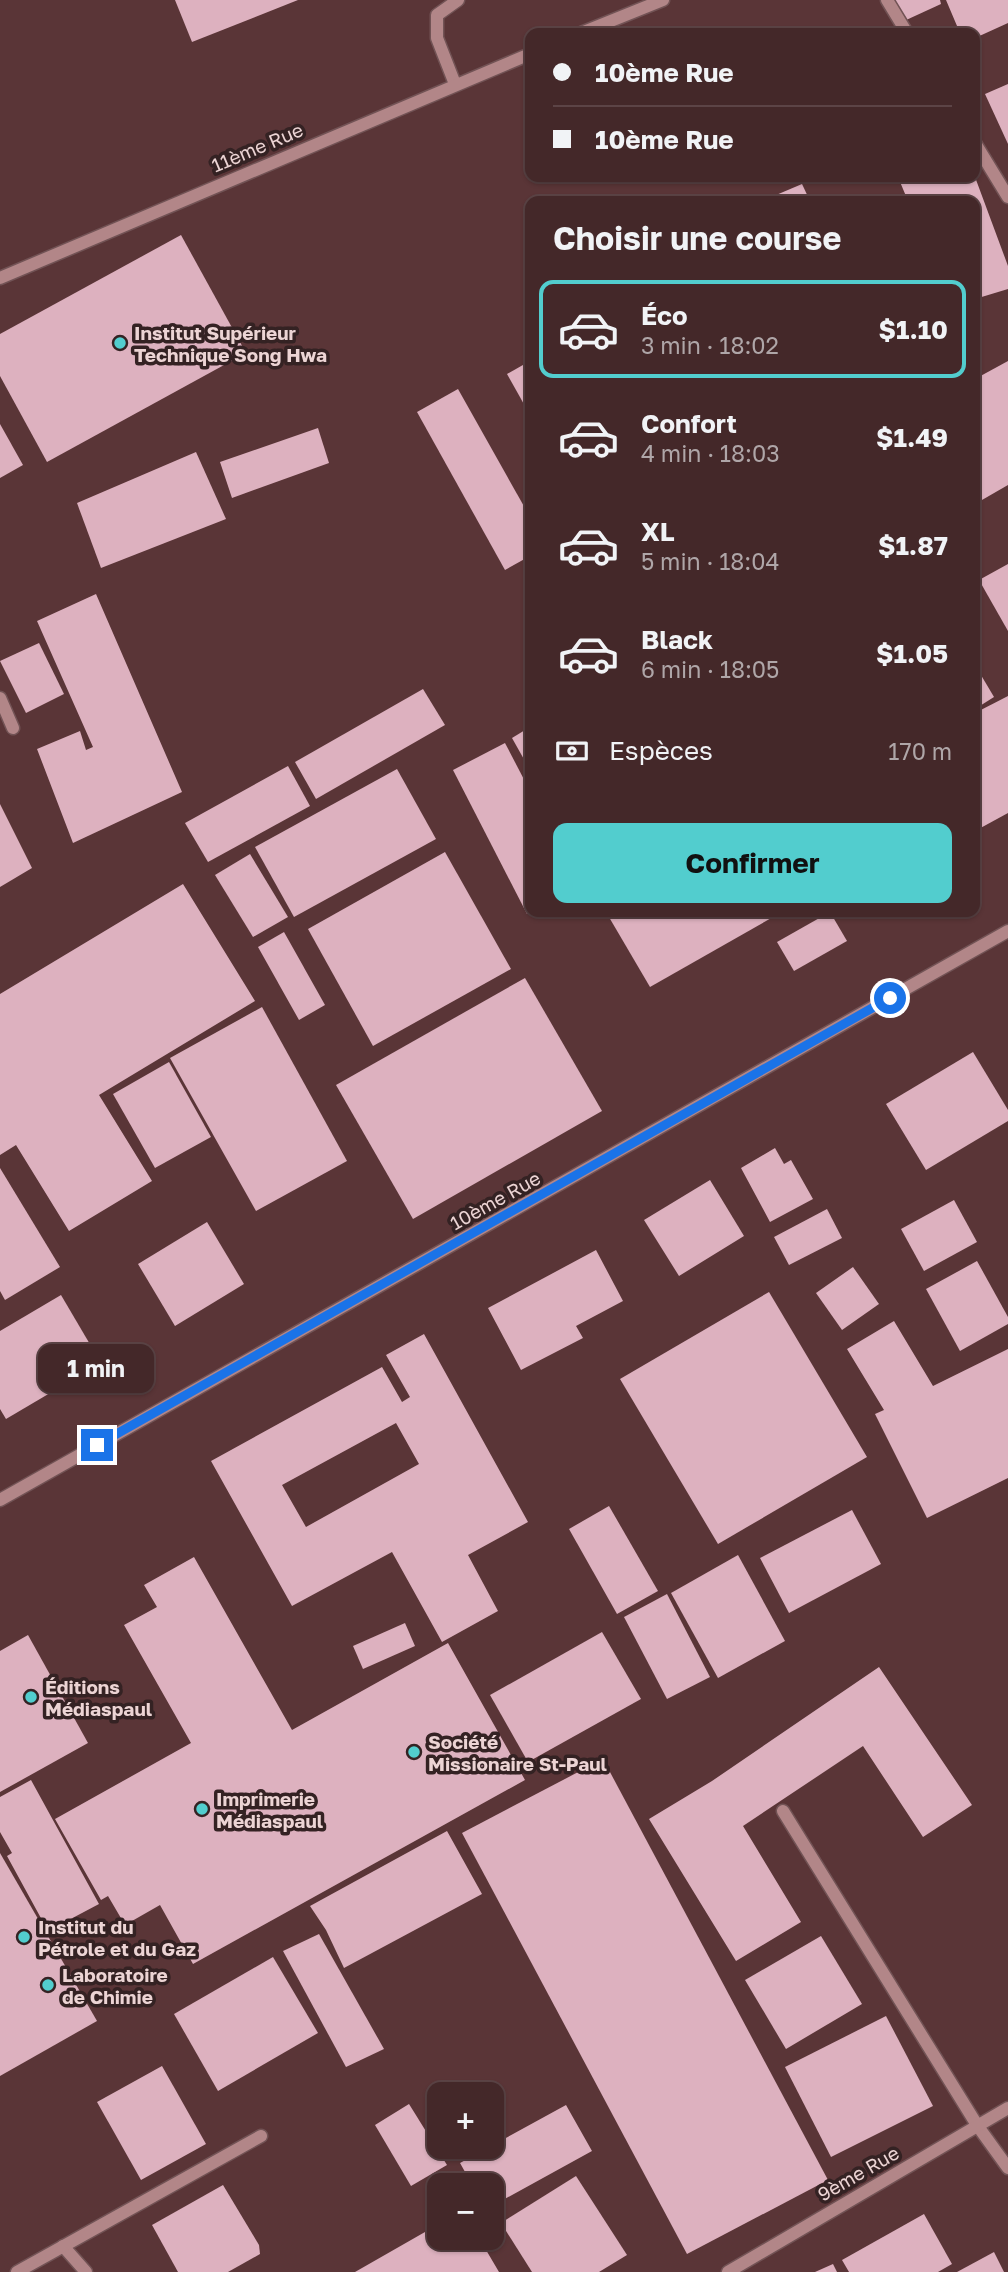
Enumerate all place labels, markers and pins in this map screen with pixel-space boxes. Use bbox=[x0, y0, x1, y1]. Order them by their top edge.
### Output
place label: Institut Supérieur Technique Song Hwa bbox=[134, 321, 327, 366]
marker: Institut Supérieur Technique Song Hwa bbox=[112, 335, 128, 351]
place label: Éditions Médiaspaul bbox=[45, 1675, 152, 1720]
marker: Éditions Médiaspaul bbox=[23, 1689, 39, 1705]
place label: Société Missionaire St-Paul bbox=[428, 1730, 607, 1775]
marker: Société Missionaire St-Paul bbox=[406, 1744, 422, 1760]
place label: Imprimerie Médiaspaul bbox=[216, 1787, 323, 1832]
marker: Imprimerie Médiaspaul bbox=[194, 1801, 210, 1817]
place label: Institut du Pétrole et du Gaz bbox=[38, 1915, 196, 1960]
marker: Institut du Pétrole et du Gaz bbox=[16, 1929, 32, 1945]
place label: Laboratoire de Chimie bbox=[62, 1963, 168, 2008]
marker: Laboratoire de Chimie bbox=[40, 1977, 56, 1993]

